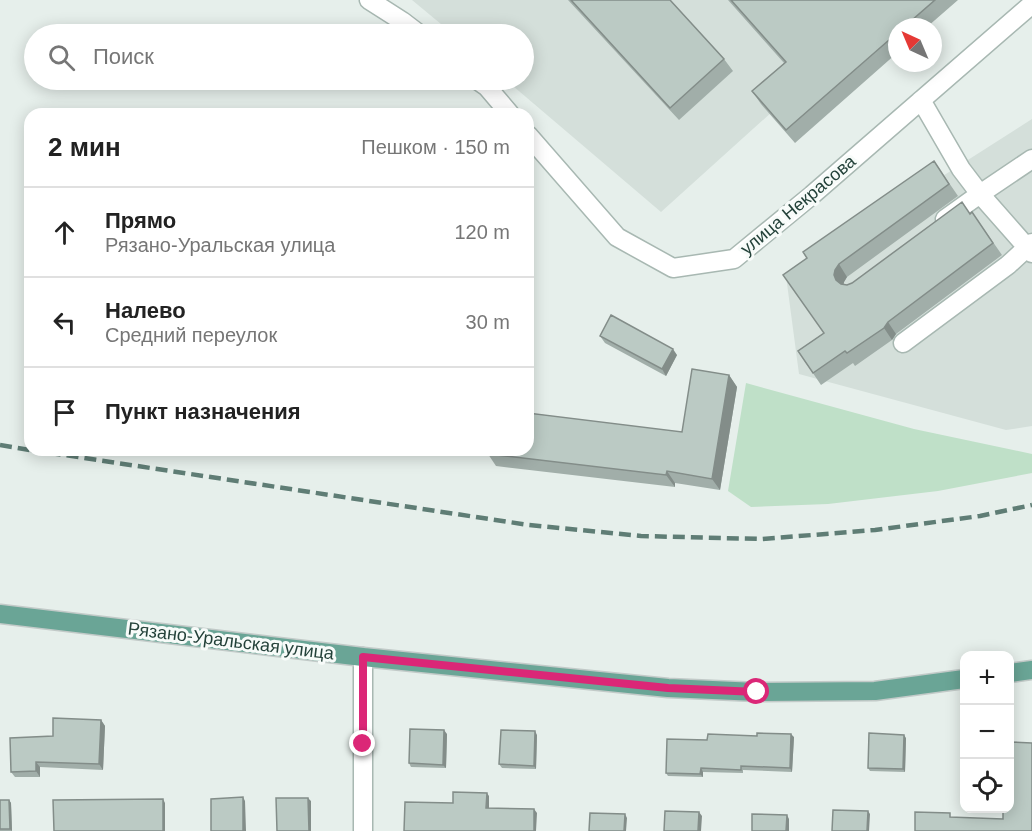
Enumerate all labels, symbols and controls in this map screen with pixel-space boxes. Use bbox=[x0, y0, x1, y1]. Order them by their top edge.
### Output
north arrow bbox=[888, 18, 942, 72]
search box bbox=[24, 24, 534, 90]
icon: search bbox=[45, 41, 78, 74]
text: Поиск bbox=[93, 44, 154, 69]
text: 2 мин bbox=[48, 132, 121, 162]
text: Пешком · 150 m bbox=[361, 136, 510, 158]
street label: улица Некрасова bbox=[736, 150, 860, 259]
text: Прямо bbox=[105, 208, 176, 233]
icon: ahead bbox=[48, 216, 81, 249]
text: 120 m bbox=[454, 221, 510, 243]
text: Рязано-Уральская улица bbox=[105, 234, 335, 256]
text: Налево bbox=[105, 298, 186, 323]
icon: left bbox=[48, 306, 81, 339]
text: 30 m bbox=[466, 311, 510, 333]
text: Средний переулок bbox=[105, 324, 277, 346]
icon: arrive bbox=[48, 396, 81, 429]
text: Пункт назначения bbox=[105, 399, 301, 424]
street label: Рязано-Уральская улица bbox=[127, 618, 336, 664]
map controls bbox=[960, 651, 1014, 813]
button: + bbox=[960, 651, 1014, 705]
route start bbox=[743, 678, 769, 704]
button: − bbox=[960, 705, 1014, 759]
route end bbox=[349, 730, 375, 756]
button: locate bbox=[960, 759, 1014, 813]

